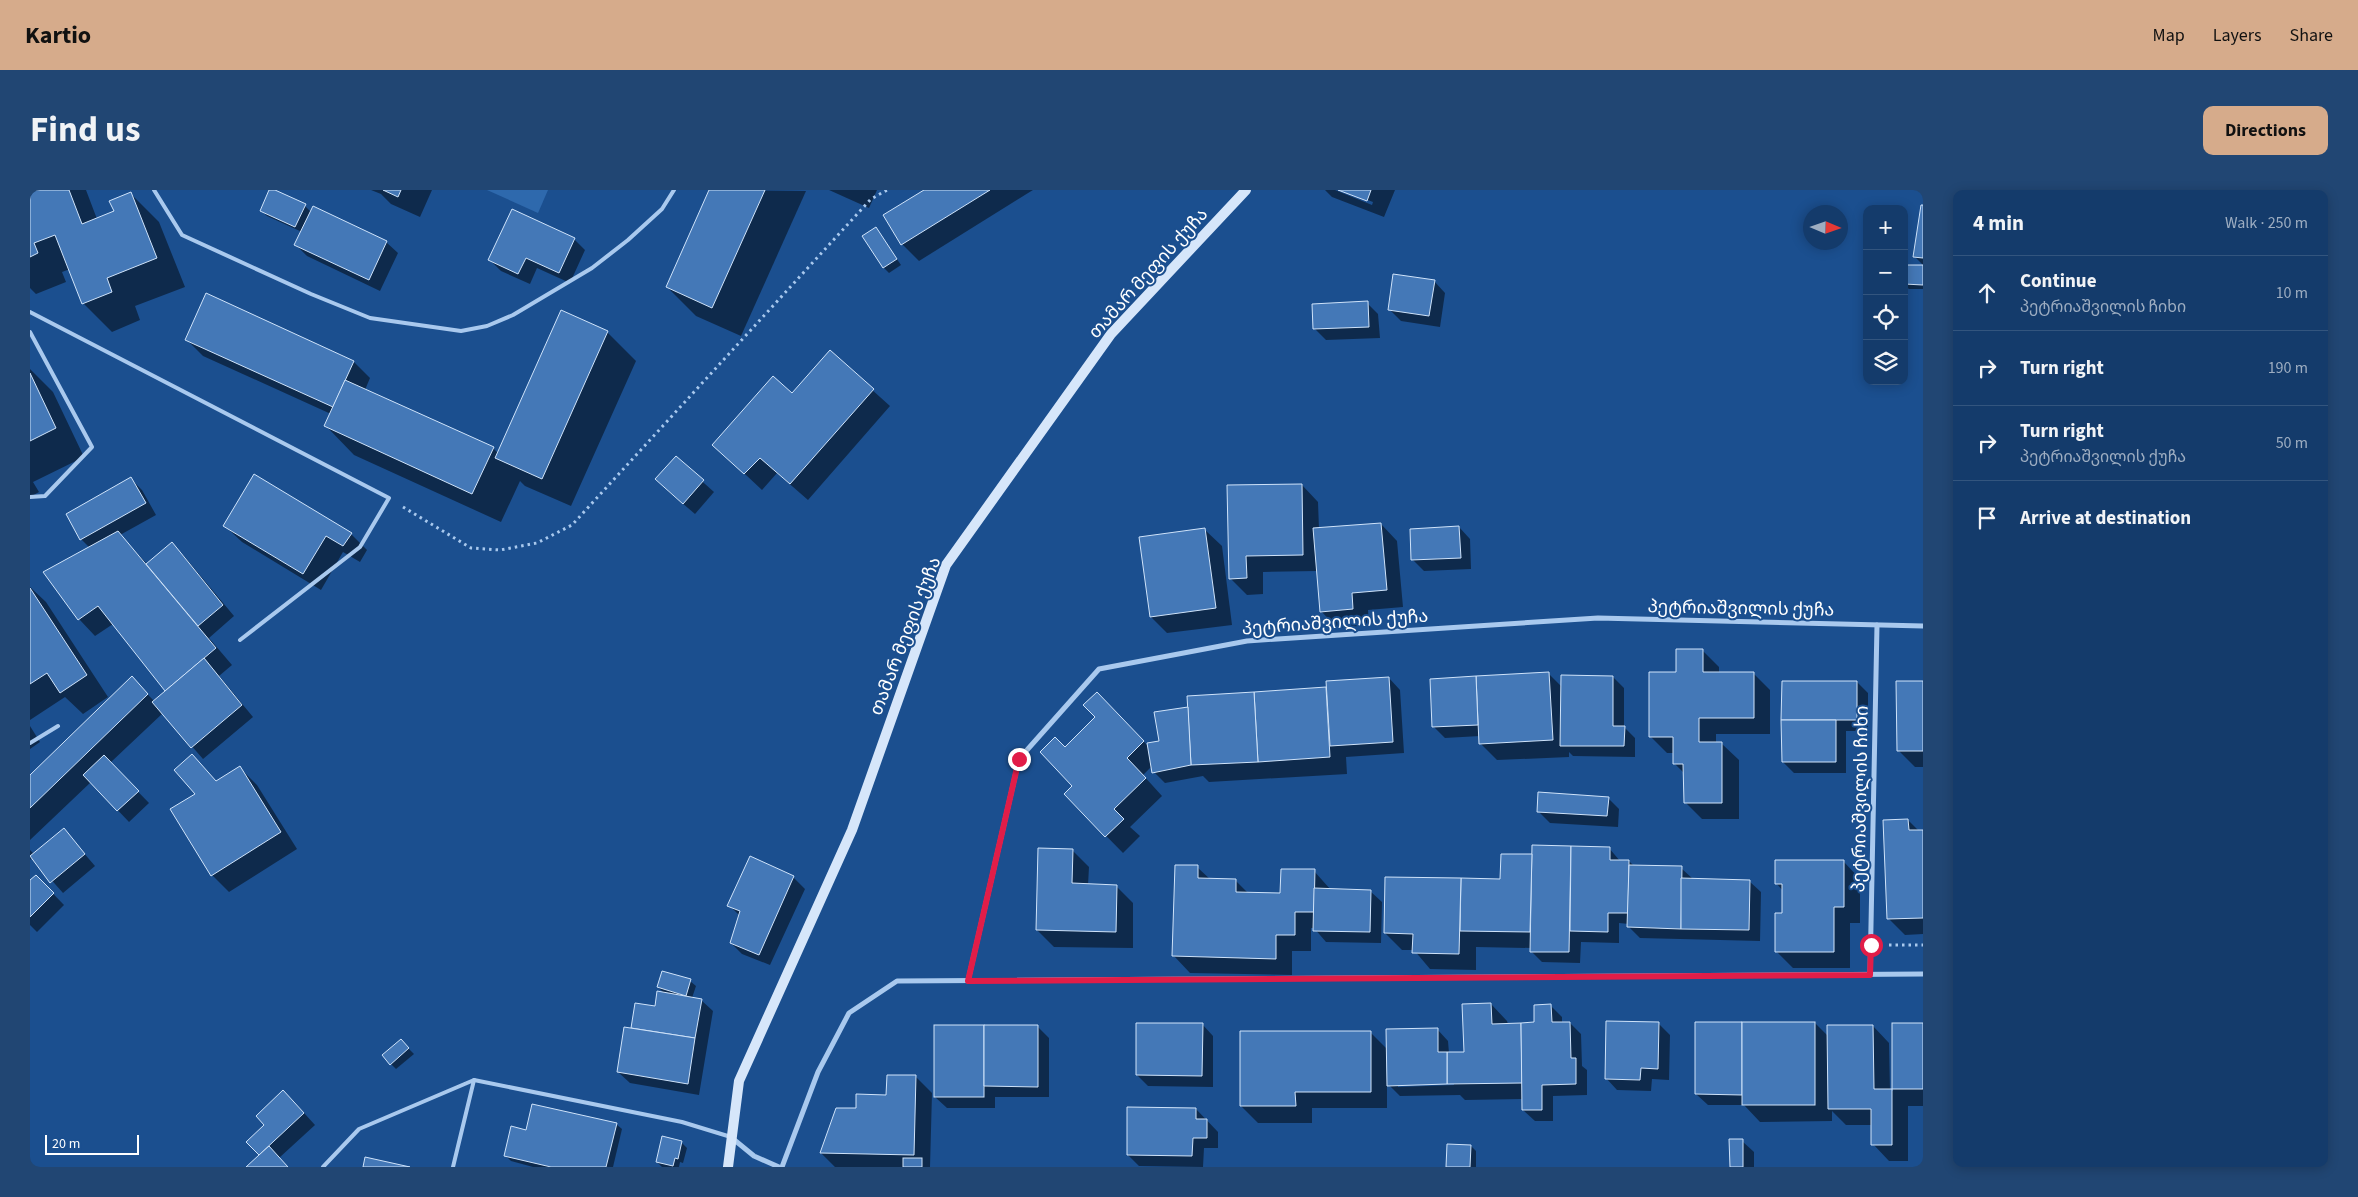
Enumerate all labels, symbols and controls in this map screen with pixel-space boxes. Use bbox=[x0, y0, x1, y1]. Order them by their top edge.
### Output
text: Kartio bbox=[25, 18, 91, 53]
text: Map bbox=[2153, 23, 2185, 48]
text: Layers bbox=[2213, 23, 2262, 48]
text: Share bbox=[2290, 23, 2333, 48]
text: Find us bbox=[30, 105, 140, 155]
button: Directions bbox=[2203, 106, 2328, 155]
street label: თამარ მეფის ქუჩა bbox=[1083, 203, 1214, 344]
north arrow bbox=[1803, 205, 1848, 250]
map controls bbox=[1863, 205, 1908, 385]
button: + bbox=[1863, 205, 1908, 250]
text: 4 min bbox=[1973, 208, 2024, 238]
text: Walk · 250 m bbox=[2225, 212, 2308, 234]
button: − bbox=[1863, 250, 1908, 295]
text: Continue bbox=[2020, 268, 2097, 295]
icon: ahead bbox=[1973, 279, 2001, 307]
text: 10 m bbox=[2276, 282, 2308, 304]
button: locate bbox=[1863, 295, 1908, 340]
text: პეტრიაშვილის ჩიხი bbox=[2020, 296, 2186, 318]
button: layers bbox=[1863, 340, 1908, 385]
icon: right bbox=[1973, 354, 2001, 382]
text: Turn right bbox=[2020, 355, 2104, 382]
text: 190 m bbox=[2268, 357, 2308, 379]
text: Turn right bbox=[2020, 418, 2104, 445]
icon: right bbox=[1973, 429, 2001, 457]
text: 50 m bbox=[2276, 432, 2308, 454]
text: პეტრიაშვილის ქუჩა bbox=[2020, 446, 2186, 468]
icon: arrive bbox=[1973, 504, 2001, 532]
text: Arrive at destination bbox=[2020, 505, 2191, 532]
street label: თამარ მეფის ქუჩა bbox=[864, 553, 947, 719]
street label: პეტრიაშვილის ქუჩა bbox=[1647, 594, 1835, 623]
street label: პეტრიაშვილის ქუჩა bbox=[1241, 604, 1429, 641]
street label: პეტრიაშვილის ჩიხი bbox=[1846, 705, 1875, 893]
route end bbox=[1008, 748, 1031, 771]
route start bbox=[1860, 934, 1883, 957]
scale bar bbox=[45, 1132, 139, 1155]
text: 20 m bbox=[52, 1134, 80, 1154]

